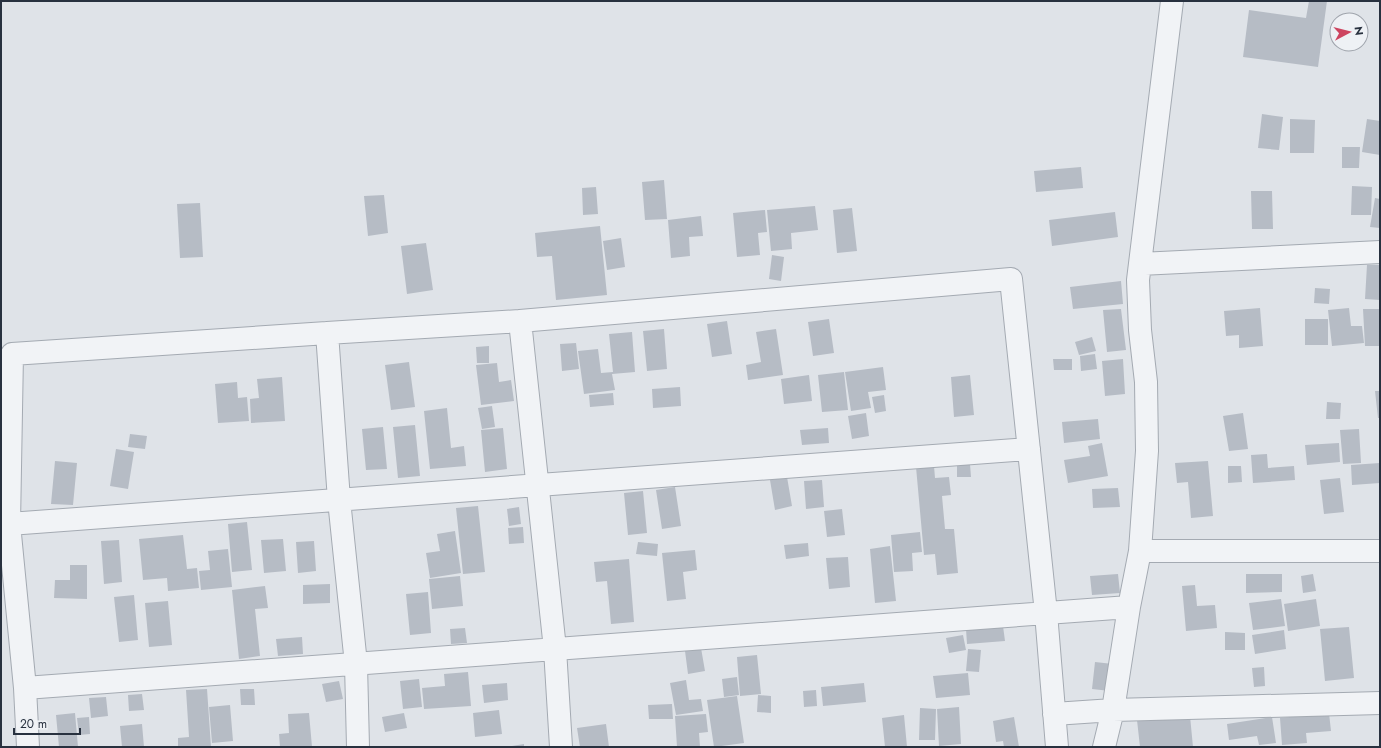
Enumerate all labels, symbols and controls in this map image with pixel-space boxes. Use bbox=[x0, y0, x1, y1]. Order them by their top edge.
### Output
north arrow bbox=[1329, 12, 1369, 52]
text: N bbox=[1350, 25, 1367, 36]
scale bar bbox=[14, 710, 80, 736]
text: 20 m bbox=[20, 715, 47, 733]

